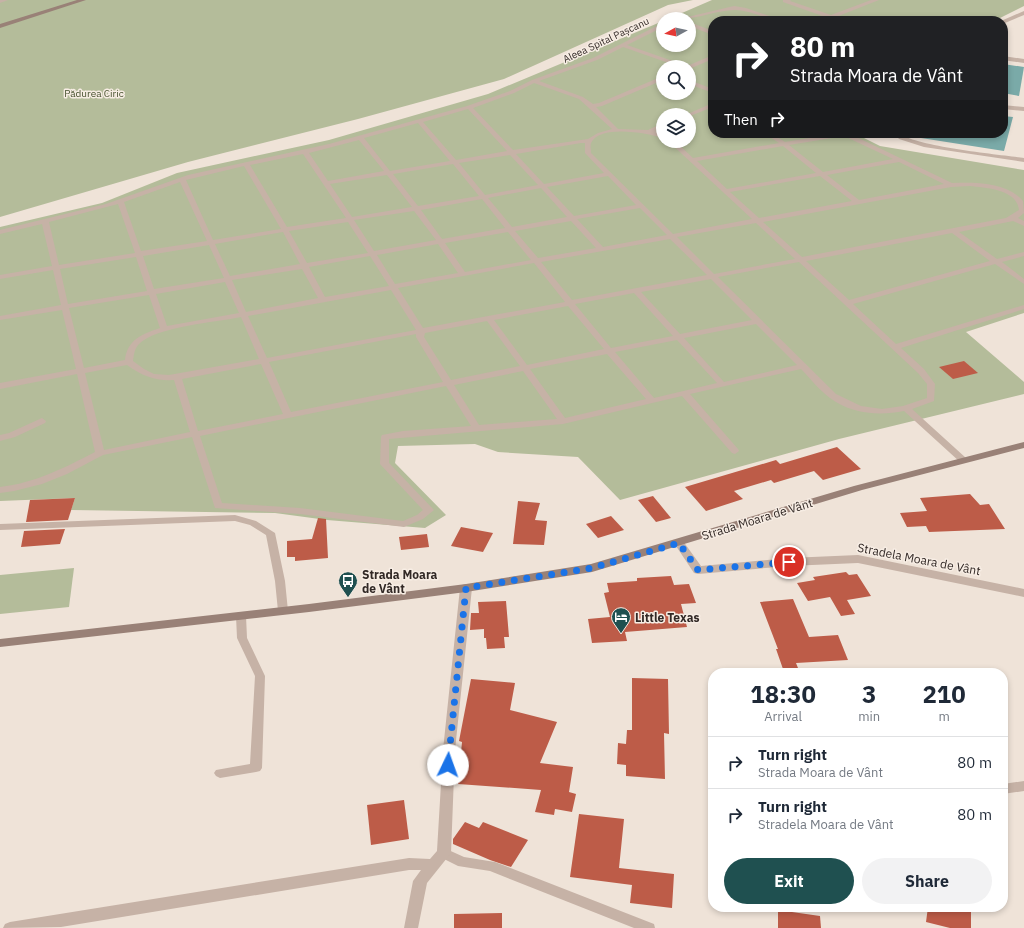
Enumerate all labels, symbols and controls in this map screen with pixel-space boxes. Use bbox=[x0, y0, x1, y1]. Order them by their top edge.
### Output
north arrow bbox=[656, 12, 696, 52]
map controls bbox=[656, 12, 696, 148]
street label: Aleea Spital Pașcanu bbox=[561, 14, 651, 66]
text: 80 m bbox=[790, 28, 855, 65]
icon: right bbox=[724, 32, 776, 84]
button: search bbox=[656, 60, 696, 100]
text: Strada Moara de Vânt bbox=[790, 64, 963, 87]
park label: Pădurea Ciric bbox=[64, 87, 124, 100]
button: layers bbox=[656, 108, 696, 148]
icon: right bbox=[766, 108, 788, 130]
text: Then bbox=[724, 110, 758, 129]
street label: Strada Moara de Vânt bbox=[700, 495, 814, 543]
street label: Stradela Moara de Vânt bbox=[856, 540, 982, 578]
pin bbox=[772, 545, 806, 579]
icon: arrive bbox=[778, 551, 800, 573]
place label: Strada Moara de Vânt bbox=[362, 567, 438, 596]
bus stop icon: Strada Moara de Vânt bbox=[337, 570, 359, 598]
hotel icon: Little Texas bbox=[610, 606, 632, 634]
place label: Little Texas bbox=[635, 610, 700, 625]
text: 18:30 bbox=[750, 678, 816, 710]
text: 3 bbox=[862, 678, 876, 710]
text: 210 bbox=[922, 678, 966, 710]
text: Arrival bbox=[764, 708, 802, 725]
text: min bbox=[858, 708, 880, 725]
text: m bbox=[938, 708, 950, 725]
position arrow bbox=[427, 744, 469, 786]
text: Turn right bbox=[758, 745, 827, 764]
icon: right bbox=[724, 752, 746, 774]
text: 80 m bbox=[957, 753, 992, 772]
text: Strada Moara de Vânt bbox=[758, 764, 883, 781]
text: Turn right bbox=[758, 797, 827, 816]
icon: right bbox=[724, 804, 746, 826]
text: 80 m bbox=[957, 805, 992, 824]
text: Stradela Moara de Vânt bbox=[758, 816, 894, 833]
button: Exit bbox=[724, 858, 854, 904]
button: Share bbox=[862, 858, 992, 904]

